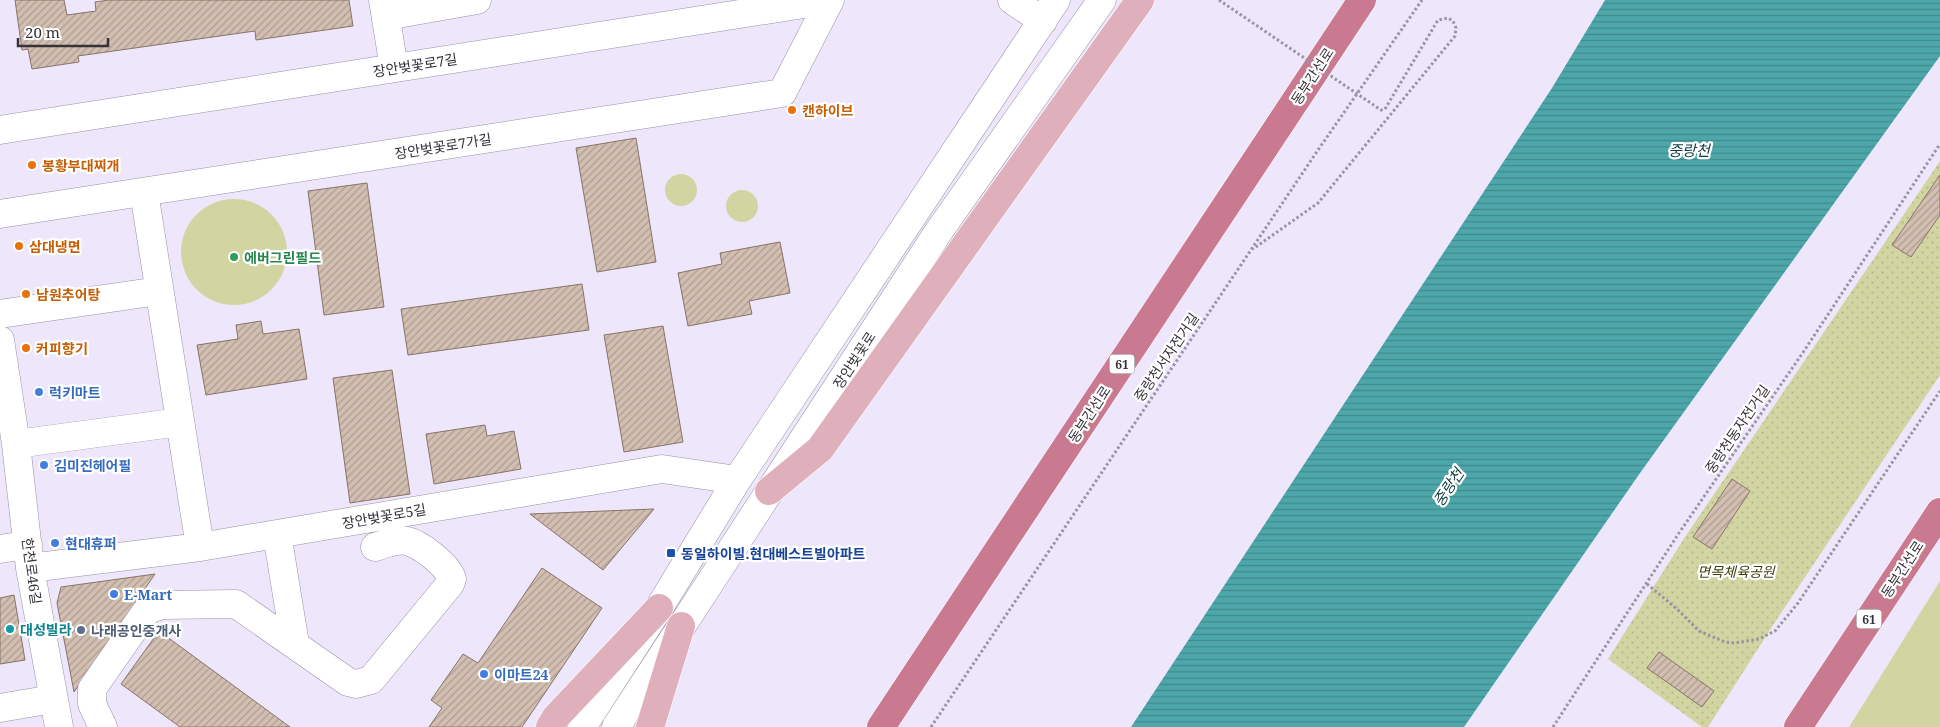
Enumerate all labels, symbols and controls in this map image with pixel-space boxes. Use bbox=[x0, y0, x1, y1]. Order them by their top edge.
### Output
scale bar bbox=[18, 15, 108, 47]
text: 20 m bbox=[25, 22, 60, 42]
street label: 동부간선로 bbox=[1286, 44, 1338, 108]
street label: 장안벚꽃로7길 bbox=[371, 49, 459, 81]
place label: 캔하이브 bbox=[802, 101, 854, 120]
marker: 캔하이브 bbox=[786, 104, 798, 116]
street label: 장안벚꽃로7가길 bbox=[393, 129, 493, 163]
water label: 중랑천 bbox=[1668, 140, 1712, 160]
place label: 봉황부대찌개 bbox=[42, 156, 119, 175]
marker: 봉황부대찌개 bbox=[26, 159, 38, 171]
place label: 삼대냉면 bbox=[29, 237, 81, 256]
marker: 삼대냉면 bbox=[13, 240, 25, 252]
place label: 에버그린필드 bbox=[244, 248, 321, 267]
marker: 에버그린필드 bbox=[228, 251, 240, 263]
place label: 남원추어탕 bbox=[36, 285, 101, 304]
marker: 남원추어탕 bbox=[20, 288, 32, 300]
street label: 중랑천서자전거길 bbox=[1129, 309, 1203, 405]
street label: 장안벚꽃로 bbox=[828, 328, 880, 392]
place label: 커피향기 bbox=[36, 339, 88, 358]
marker: 커피향기 bbox=[20, 342, 32, 354]
road number: 61 bbox=[1110, 354, 1134, 374]
street label: 중랑천동자전거길 bbox=[1700, 381, 1774, 477]
street label: 동부간선로 bbox=[1063, 382, 1115, 446]
place label: 럭키마트 bbox=[49, 383, 101, 402]
marker: 럭키마트 bbox=[33, 386, 45, 398]
place label: 김미진헤어필 bbox=[54, 456, 131, 475]
marker: 김미진헤어필 bbox=[38, 459, 50, 471]
water label: 중랑천 bbox=[1428, 462, 1469, 510]
street label: 장안벚꽃로5길 bbox=[340, 499, 428, 533]
place label: 현대휴퍼 bbox=[65, 534, 117, 553]
street label: 한천로46길 bbox=[18, 536, 46, 606]
marker: 현대휴퍼 bbox=[49, 537, 61, 549]
street label: 동부간선로 bbox=[1876, 537, 1928, 601]
place label: 동일하이빌.현대베스트빌아파트 bbox=[681, 544, 866, 563]
marker: 동일하이빌.현대베스트빌아파트 bbox=[665, 547, 677, 559]
park label: 면목체육공원 bbox=[1697, 562, 1776, 581]
place label: E-Mart bbox=[124, 585, 173, 604]
marker: E-Mart bbox=[108, 588, 120, 600]
road number: 61 bbox=[1856, 610, 1882, 628]
place label: 대성빌라 bbox=[20, 620, 72, 639]
place label: 나래공인중개사 bbox=[91, 621, 181, 640]
marker: 대성빌라 bbox=[4, 623, 16, 635]
marker: 나래공인중개사 bbox=[75, 624, 87, 636]
place label: 이마트24 bbox=[494, 665, 549, 684]
marker: 이마트24 bbox=[478, 668, 490, 680]

